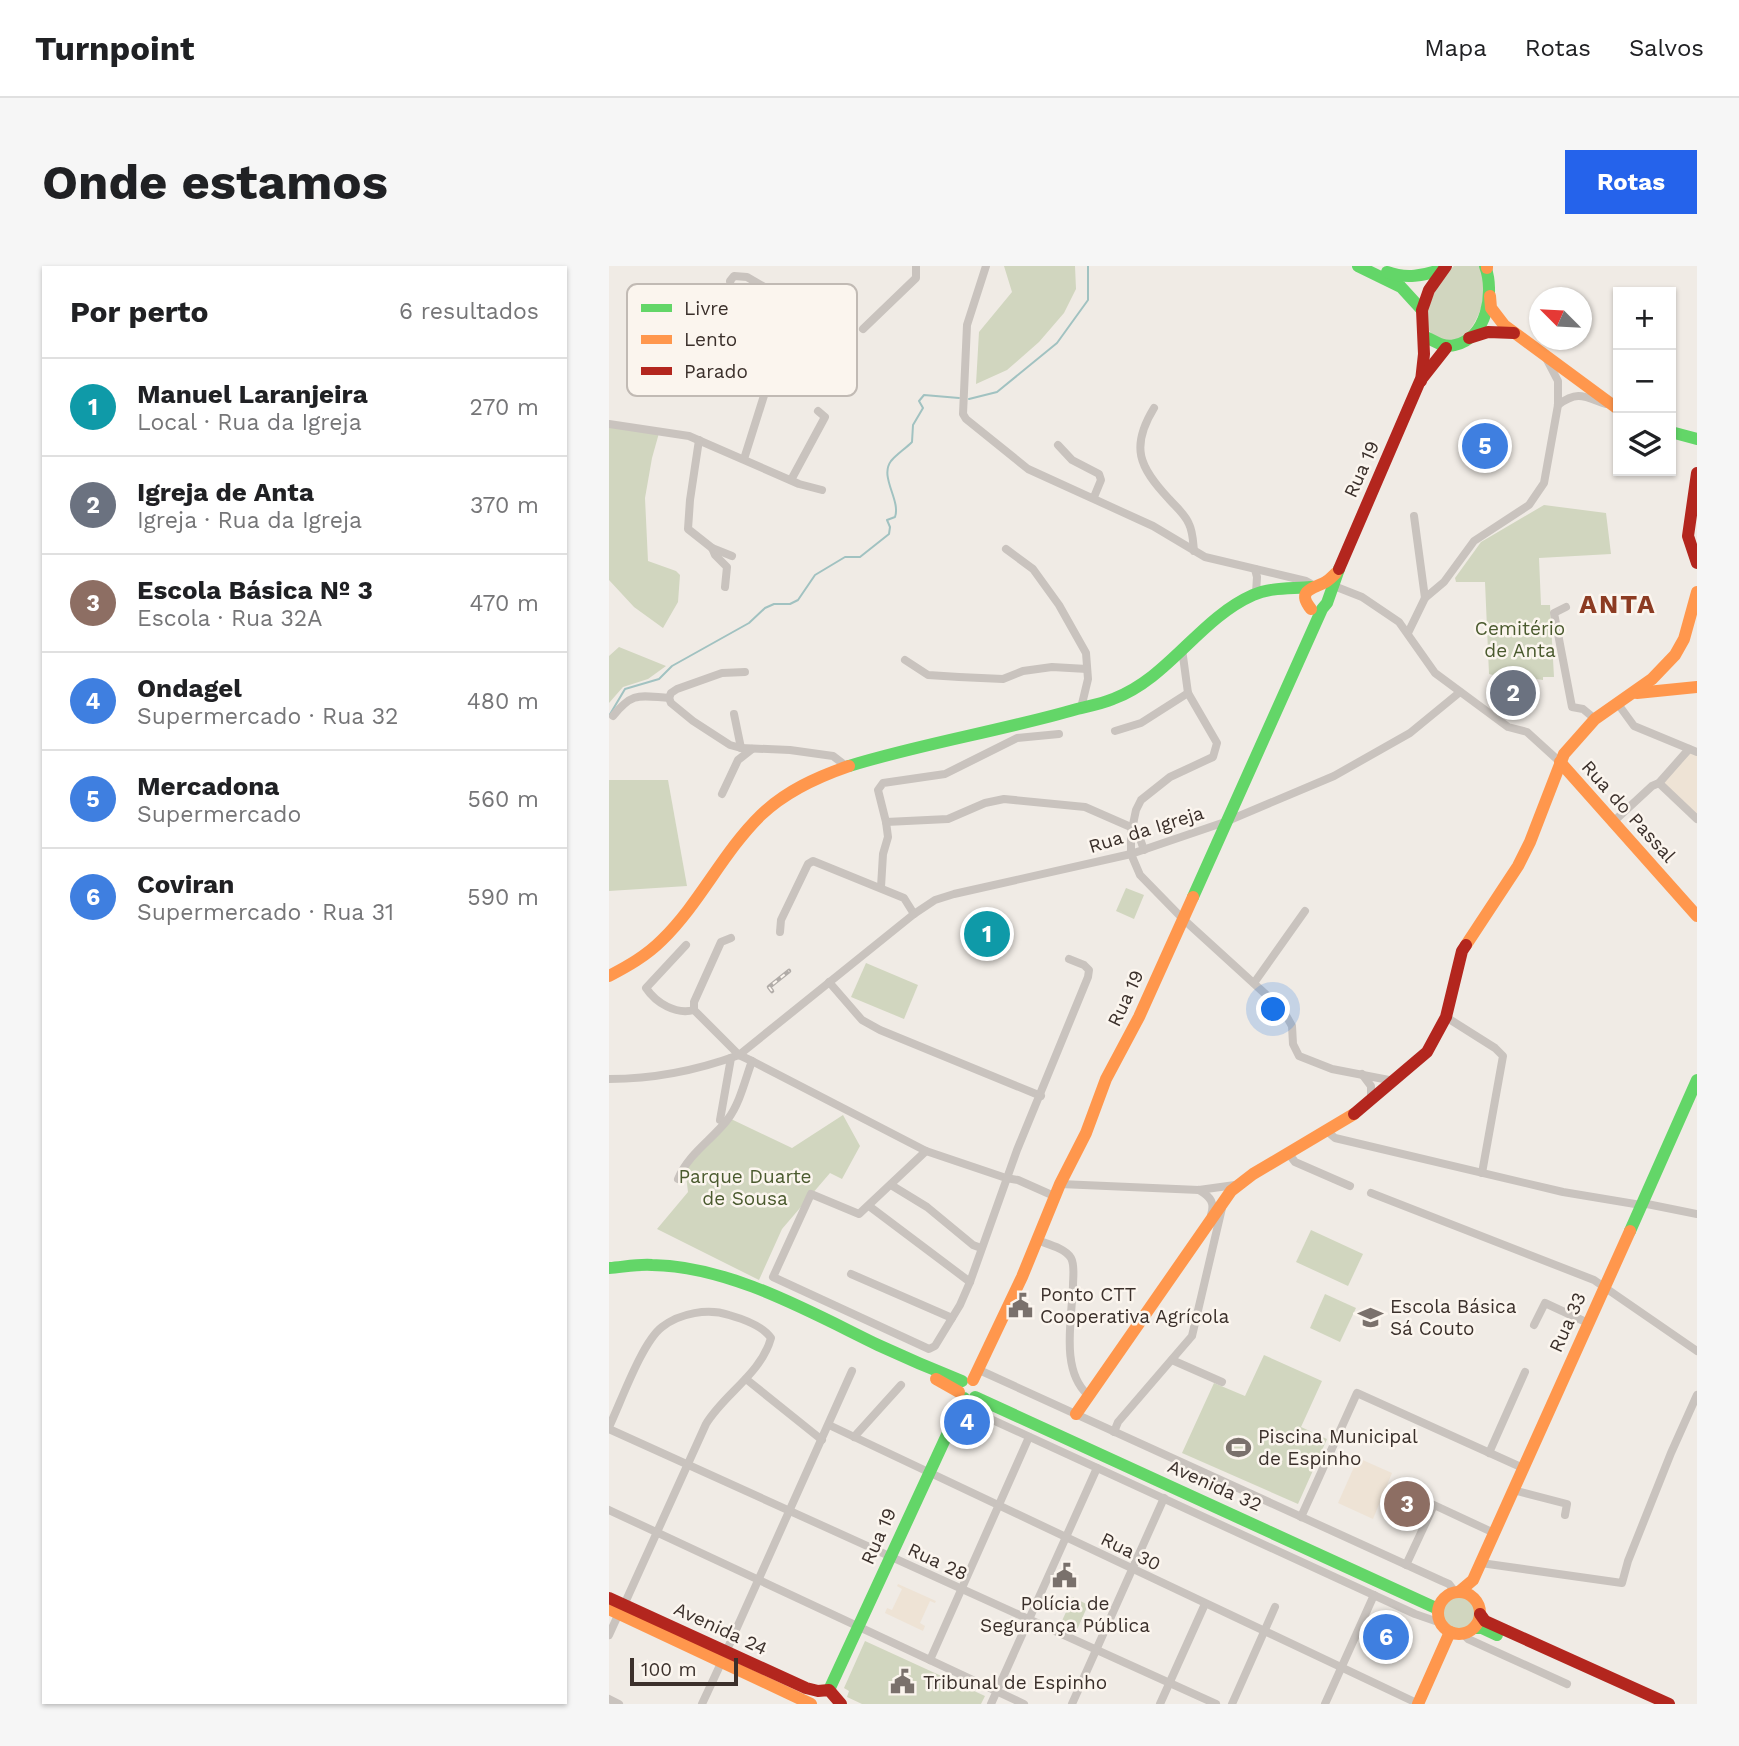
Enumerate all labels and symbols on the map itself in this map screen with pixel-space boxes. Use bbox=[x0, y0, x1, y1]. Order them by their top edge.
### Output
legend bbox=[627, 284, 857, 396]
north arrow bbox=[1529, 287, 1592, 350]
text: Livre bbox=[684, 297, 729, 320]
text: Lento bbox=[684, 328, 737, 351]
text: Parado bbox=[684, 360, 748, 383]
pin: 5 bbox=[1462, 420, 1508, 472]
street label: Rua 19 bbox=[1339, 437, 1384, 501]
district label: ANTA bbox=[1579, 589, 1657, 619]
park label: Cemitério de Anta bbox=[1475, 617, 1565, 662]
pin: 2 bbox=[1490, 667, 1536, 719]
street label: Rua do Passal bbox=[1577, 755, 1681, 867]
street label: Rua da Igreja bbox=[1086, 801, 1207, 858]
pin: 1 bbox=[964, 908, 1010, 960]
street label: Rua 19 bbox=[1102, 966, 1148, 1030]
your location bbox=[1256, 992, 1290, 1026]
park label: Parque Duarte de Sousa bbox=[678, 1165, 812, 1210]
place label: Ponto CTT Cooperativa Agrícola bbox=[1040, 1283, 1230, 1328]
street label: Rua 33 bbox=[1544, 1289, 1591, 1356]
public building icon: Ponto CTT Cooperativa Agrícola bbox=[1006, 1291, 1034, 1319]
place label: Escola Básica Sá Couto bbox=[1390, 1295, 1517, 1340]
school or university icon: Escola Básica Sá Couto bbox=[1356, 1303, 1384, 1331]
pin: 4 bbox=[944, 1396, 990, 1448]
place label: Piscina Municipal de Espinho bbox=[1258, 1425, 1418, 1470]
sports icon: Piscina Municipal de Espinho bbox=[1224, 1433, 1252, 1461]
street label: Avenida 32 bbox=[1164, 1455, 1265, 1516]
pin: 3 bbox=[1384, 1478, 1430, 1530]
street label: Rua 19 bbox=[856, 1504, 901, 1568]
street label: Rua 30 bbox=[1097, 1527, 1165, 1576]
street label: Rua 28 bbox=[904, 1538, 972, 1585]
public building icon: Polícia de Segurança Pública bbox=[1051, 1561, 1079, 1589]
place label: Polícia de Segurança Pública bbox=[980, 1592, 1150, 1637]
street label: Avenida 24 bbox=[670, 1597, 771, 1660]
pin: 6 bbox=[1363, 1611, 1409, 1663]
scale bar bbox=[630, 1655, 739, 1687]
public building icon: Tribunal de Espinho bbox=[889, 1668, 917, 1696]
place label: Tribunal de Espinho bbox=[923, 1671, 1107, 1694]

